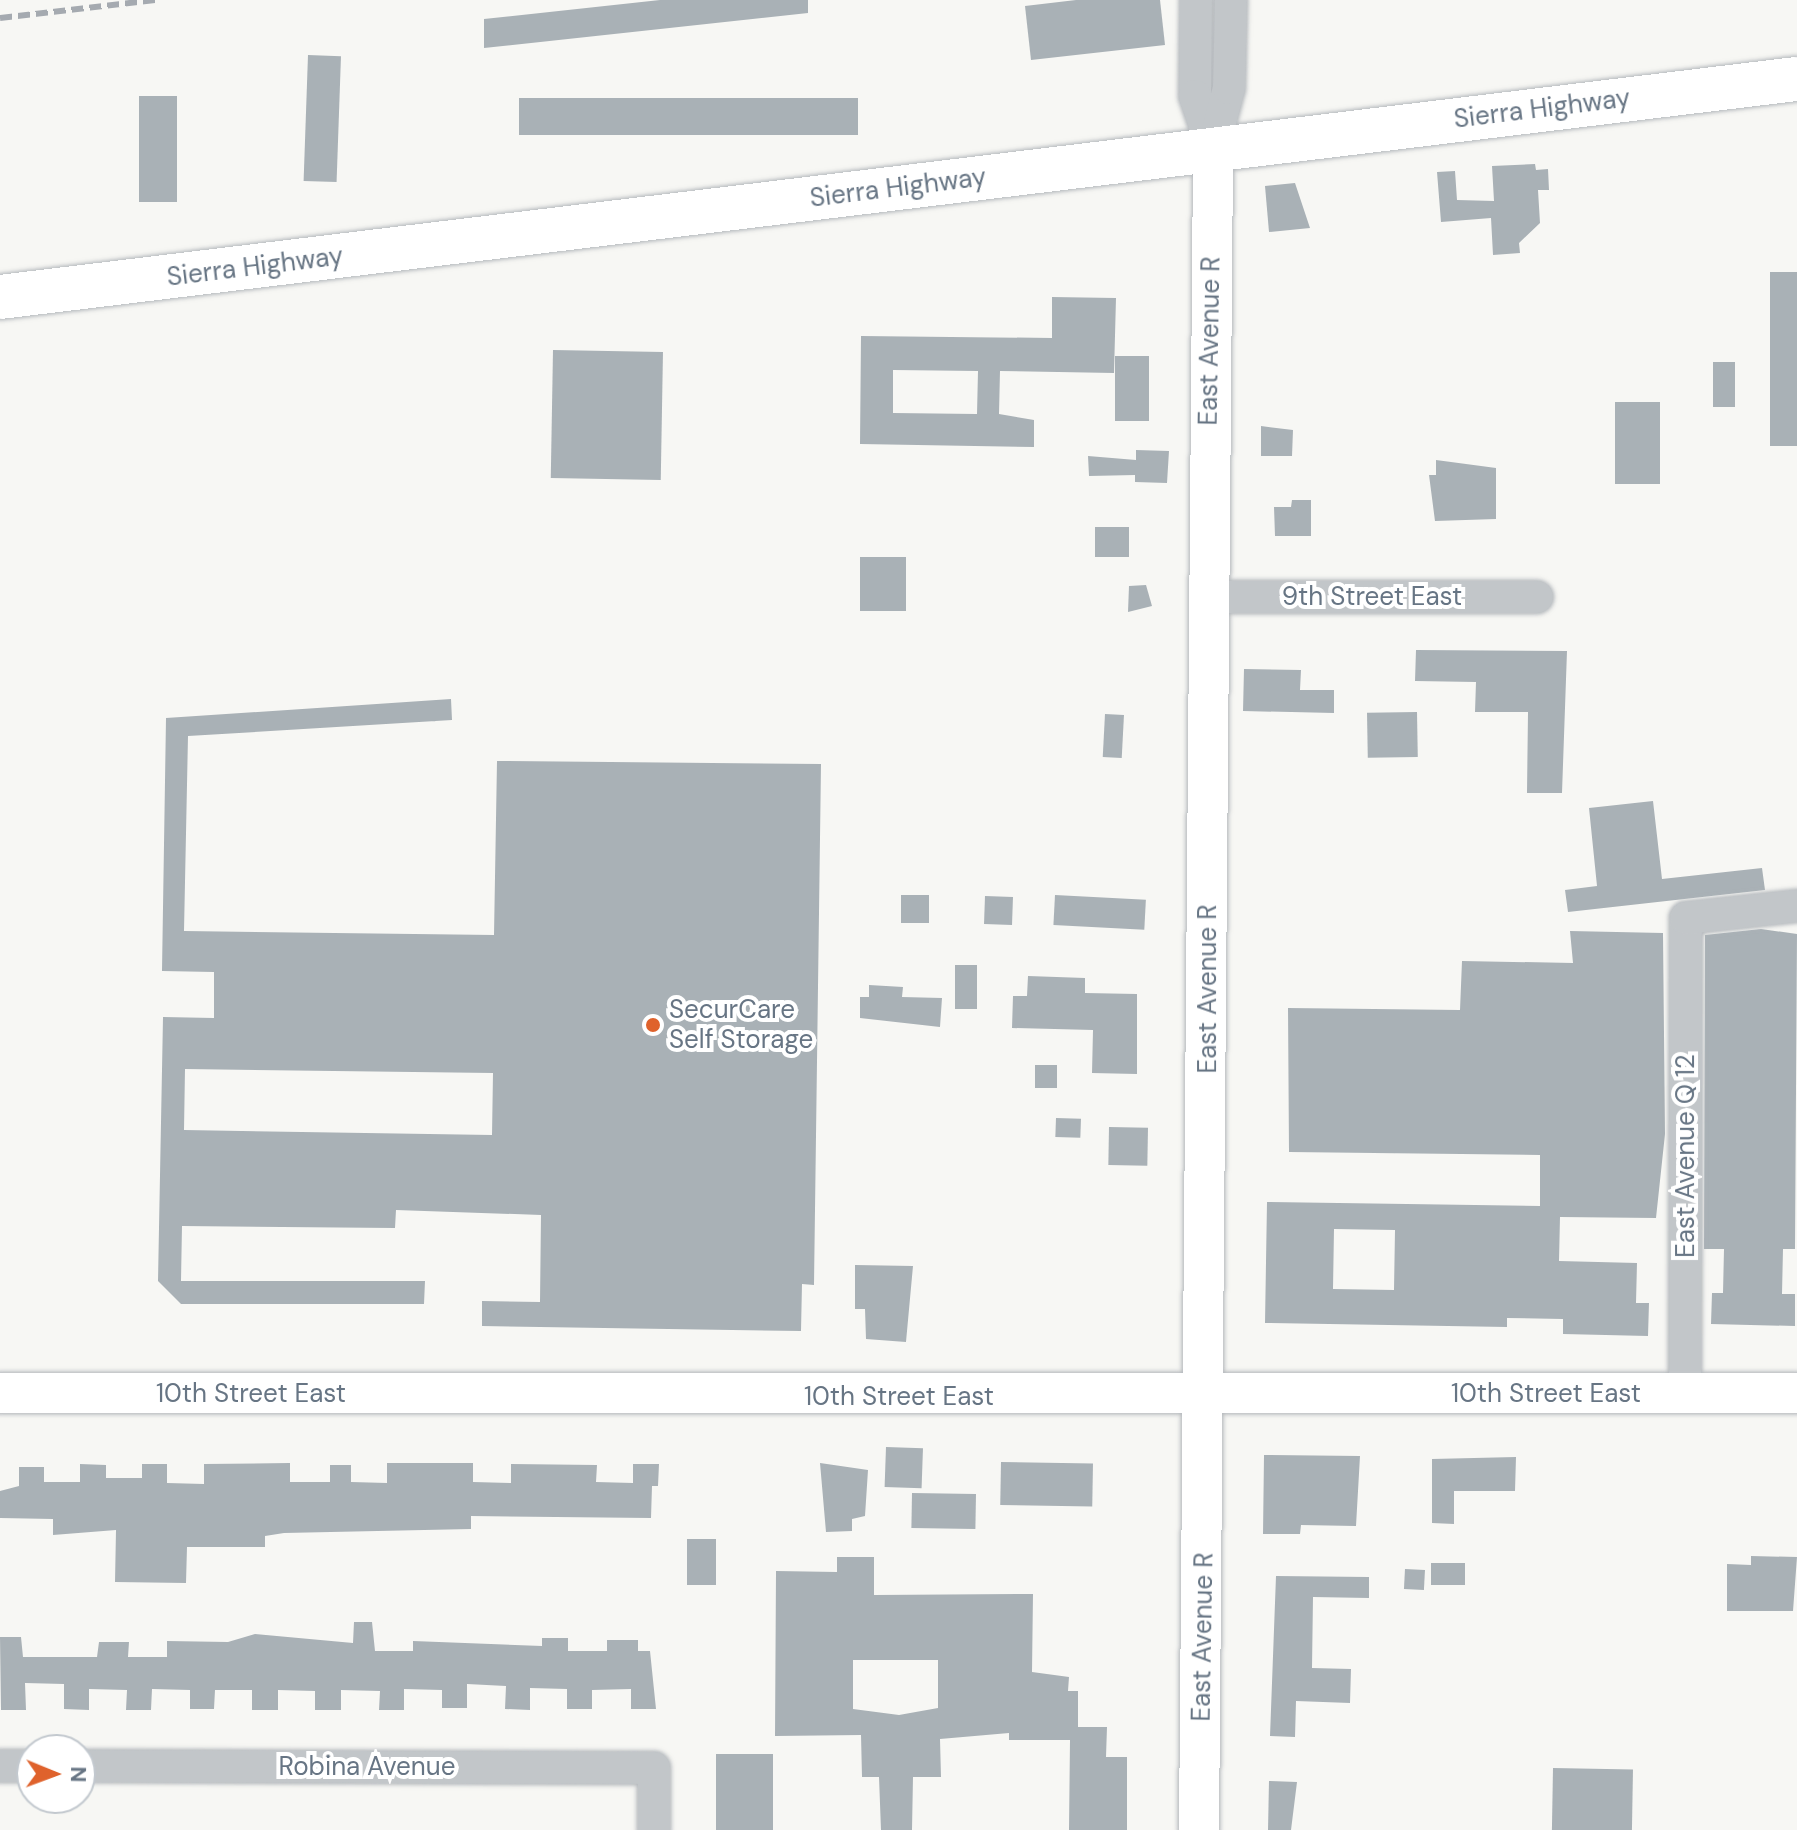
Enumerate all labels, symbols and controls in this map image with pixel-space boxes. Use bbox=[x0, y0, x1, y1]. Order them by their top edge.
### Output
street label: Sierra Highway bbox=[1452, 83, 1632, 135]
street label: Sierra Highway bbox=[808, 162, 988, 214]
street label: Sierra Highway bbox=[165, 241, 345, 293]
street label: East Avenue R bbox=[1193, 256, 1227, 426]
street label: 9th Street East bbox=[1282, 581, 1462, 613]
street label: East Avenue R bbox=[1192, 904, 1224, 1074]
place label: SecurCare Self Storage bbox=[669, 994, 813, 1056]
marker: SecurCare Self Storage bbox=[644, 1016, 662, 1034]
street label: East Avenue Q 12 bbox=[1670, 1054, 1702, 1258]
street label: 10th Street East bbox=[156, 1378, 346, 1410]
street label: 10th Street East bbox=[1451, 1378, 1641, 1410]
street label: 10th Street East bbox=[804, 1381, 994, 1413]
street label: East Avenue R bbox=[1186, 1552, 1220, 1722]
north arrow bbox=[16, 1734, 96, 1814]
street label: Robina Avenue bbox=[279, 1751, 455, 1783]
text: N bbox=[64, 1766, 93, 1783]

